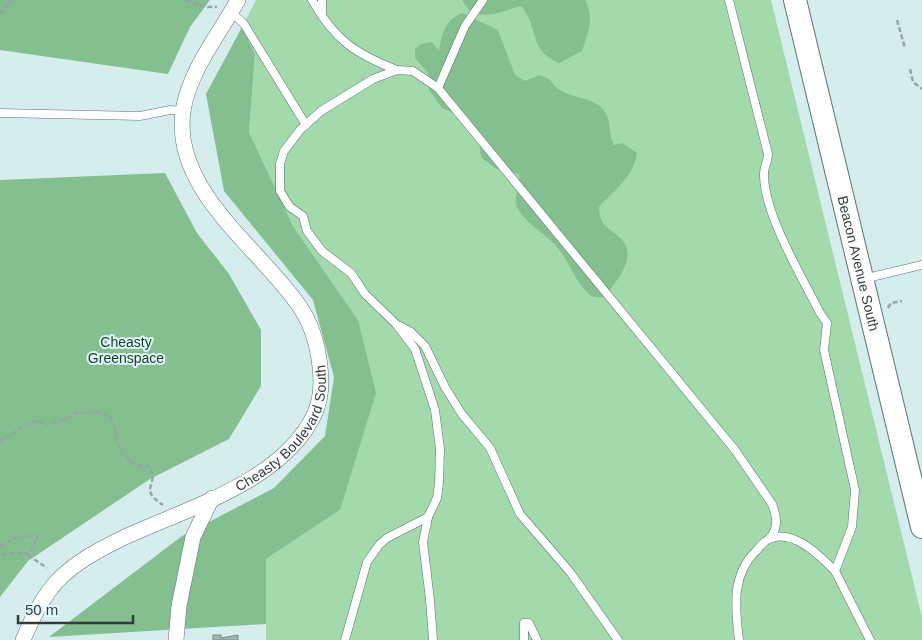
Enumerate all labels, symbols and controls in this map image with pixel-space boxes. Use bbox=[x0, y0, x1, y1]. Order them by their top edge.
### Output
street label: Beacon Avenue South bbox=[834, 194, 882, 333]
park label: Cheasty Greenspace bbox=[88, 334, 164, 366]
street label: Cheasty Boulevard South bbox=[232, 364, 329, 494]
scale bar bbox=[18, 592, 132, 624]
text: 50 m bbox=[25, 601, 58, 618]

